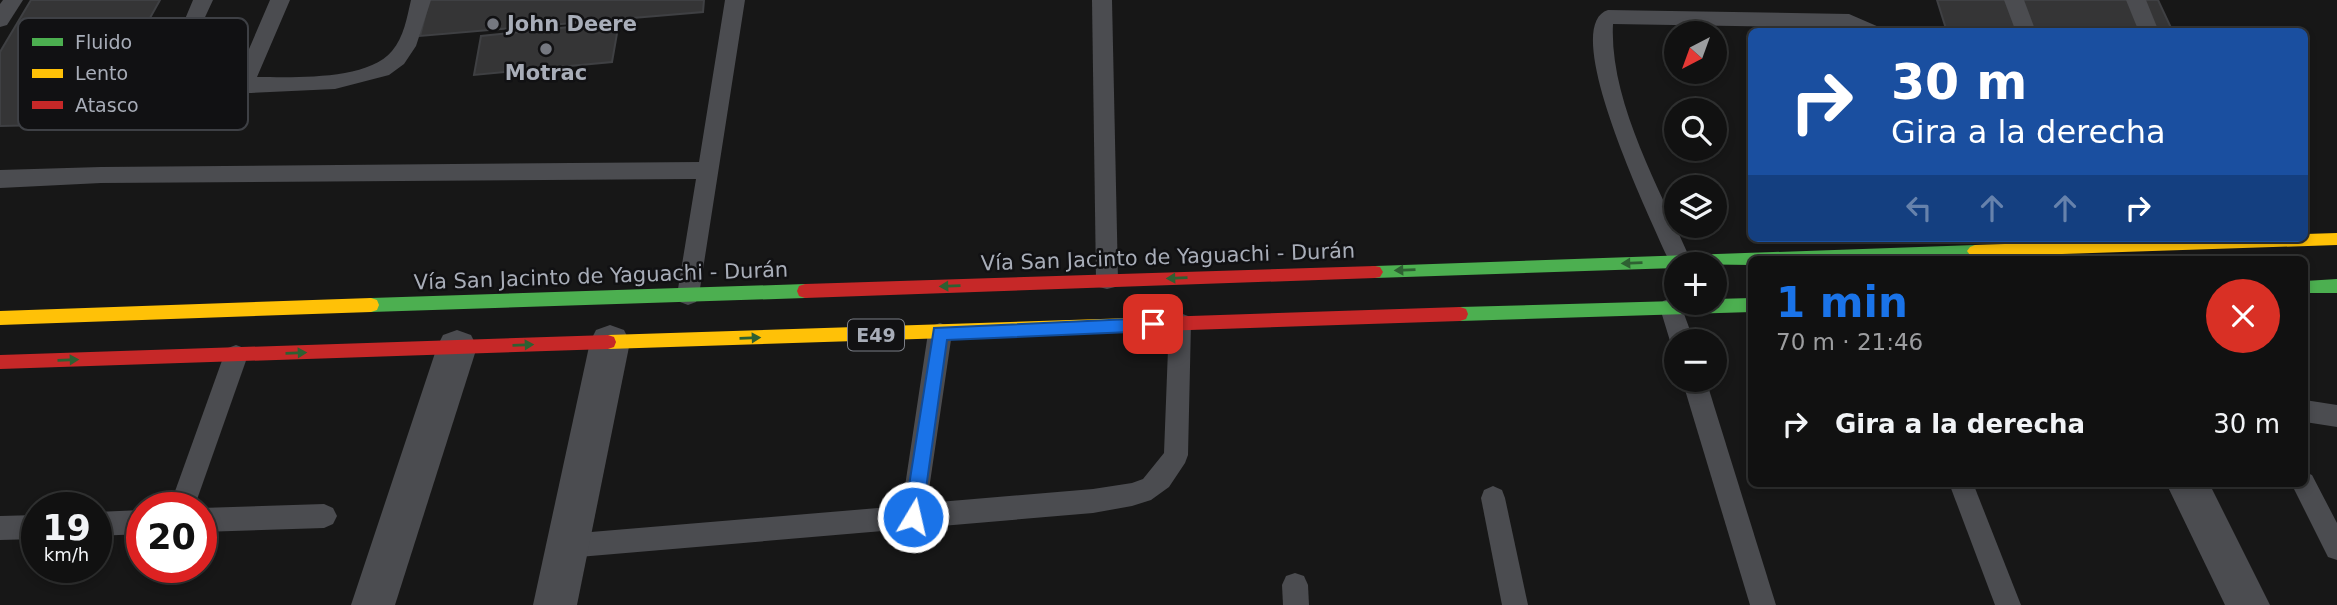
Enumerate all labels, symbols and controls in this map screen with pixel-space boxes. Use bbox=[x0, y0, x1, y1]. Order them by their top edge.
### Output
place label: John Deere bbox=[505, 12, 637, 36]
marker: John Deere bbox=[485, 16, 501, 32]
legend bbox=[18, 18, 248, 130]
north arrow bbox=[1664, 21, 1727, 84]
map controls bbox=[1664, 21, 1727, 392]
text: Fluido bbox=[75, 31, 132, 53]
marker: Motrac bbox=[538, 41, 554, 57]
text: 30 m bbox=[1891, 54, 2027, 111]
icon: right bbox=[1776, 56, 1867, 147]
place label: Motrac bbox=[505, 61, 587, 85]
text: Lento bbox=[75, 62, 128, 84]
text: Atasco bbox=[75, 94, 139, 116]
button: search bbox=[1664, 98, 1727, 161]
text: Gira a la derecha bbox=[1891, 113, 2166, 151]
button: layers bbox=[1664, 175, 1727, 238]
icon: left bbox=[1900, 189, 1938, 227]
icon: ahead bbox=[1973, 189, 2011, 227]
icon: ahead bbox=[2046, 189, 2084, 227]
icon: right bbox=[2119, 189, 2157, 227]
street label: Vía San Jacinto de Yaguachi - Durán bbox=[980, 238, 1356, 276]
button: + bbox=[1664, 252, 1727, 315]
street label: Vía San Jacinto de Yaguachi - Durán bbox=[413, 257, 789, 295]
one-way arrow bbox=[1621, 257, 1643, 268]
one-way arrow bbox=[1394, 265, 1416, 276]
one-way arrow bbox=[1166, 273, 1188, 284]
text: 1 min bbox=[1776, 278, 1908, 327]
button: close bbox=[2206, 279, 2280, 353]
one-way arrow bbox=[939, 280, 961, 291]
pin bbox=[1123, 294, 1183, 354]
icon: arrive bbox=[1134, 305, 1172, 343]
road number: E49 bbox=[848, 320, 904, 350]
button: − bbox=[1664, 329, 1727, 392]
text: 70 m · 21:46 bbox=[1776, 329, 1923, 355]
one-way arrow bbox=[740, 333, 762, 344]
one-way arrow bbox=[512, 339, 534, 350]
one-way arrow bbox=[285, 347, 307, 358]
one-way arrow bbox=[57, 355, 79, 366]
icon: right bbox=[1776, 405, 1814, 443]
text: Gira a la derecha bbox=[1835, 409, 2085, 439]
text: 30 m bbox=[2213, 409, 2280, 439]
position arrow bbox=[876, 480, 950, 554]
speed limit sign: 20 bbox=[126, 492, 217, 583]
text: 19 bbox=[42, 508, 91, 548]
text: km/h bbox=[44, 544, 89, 565]

